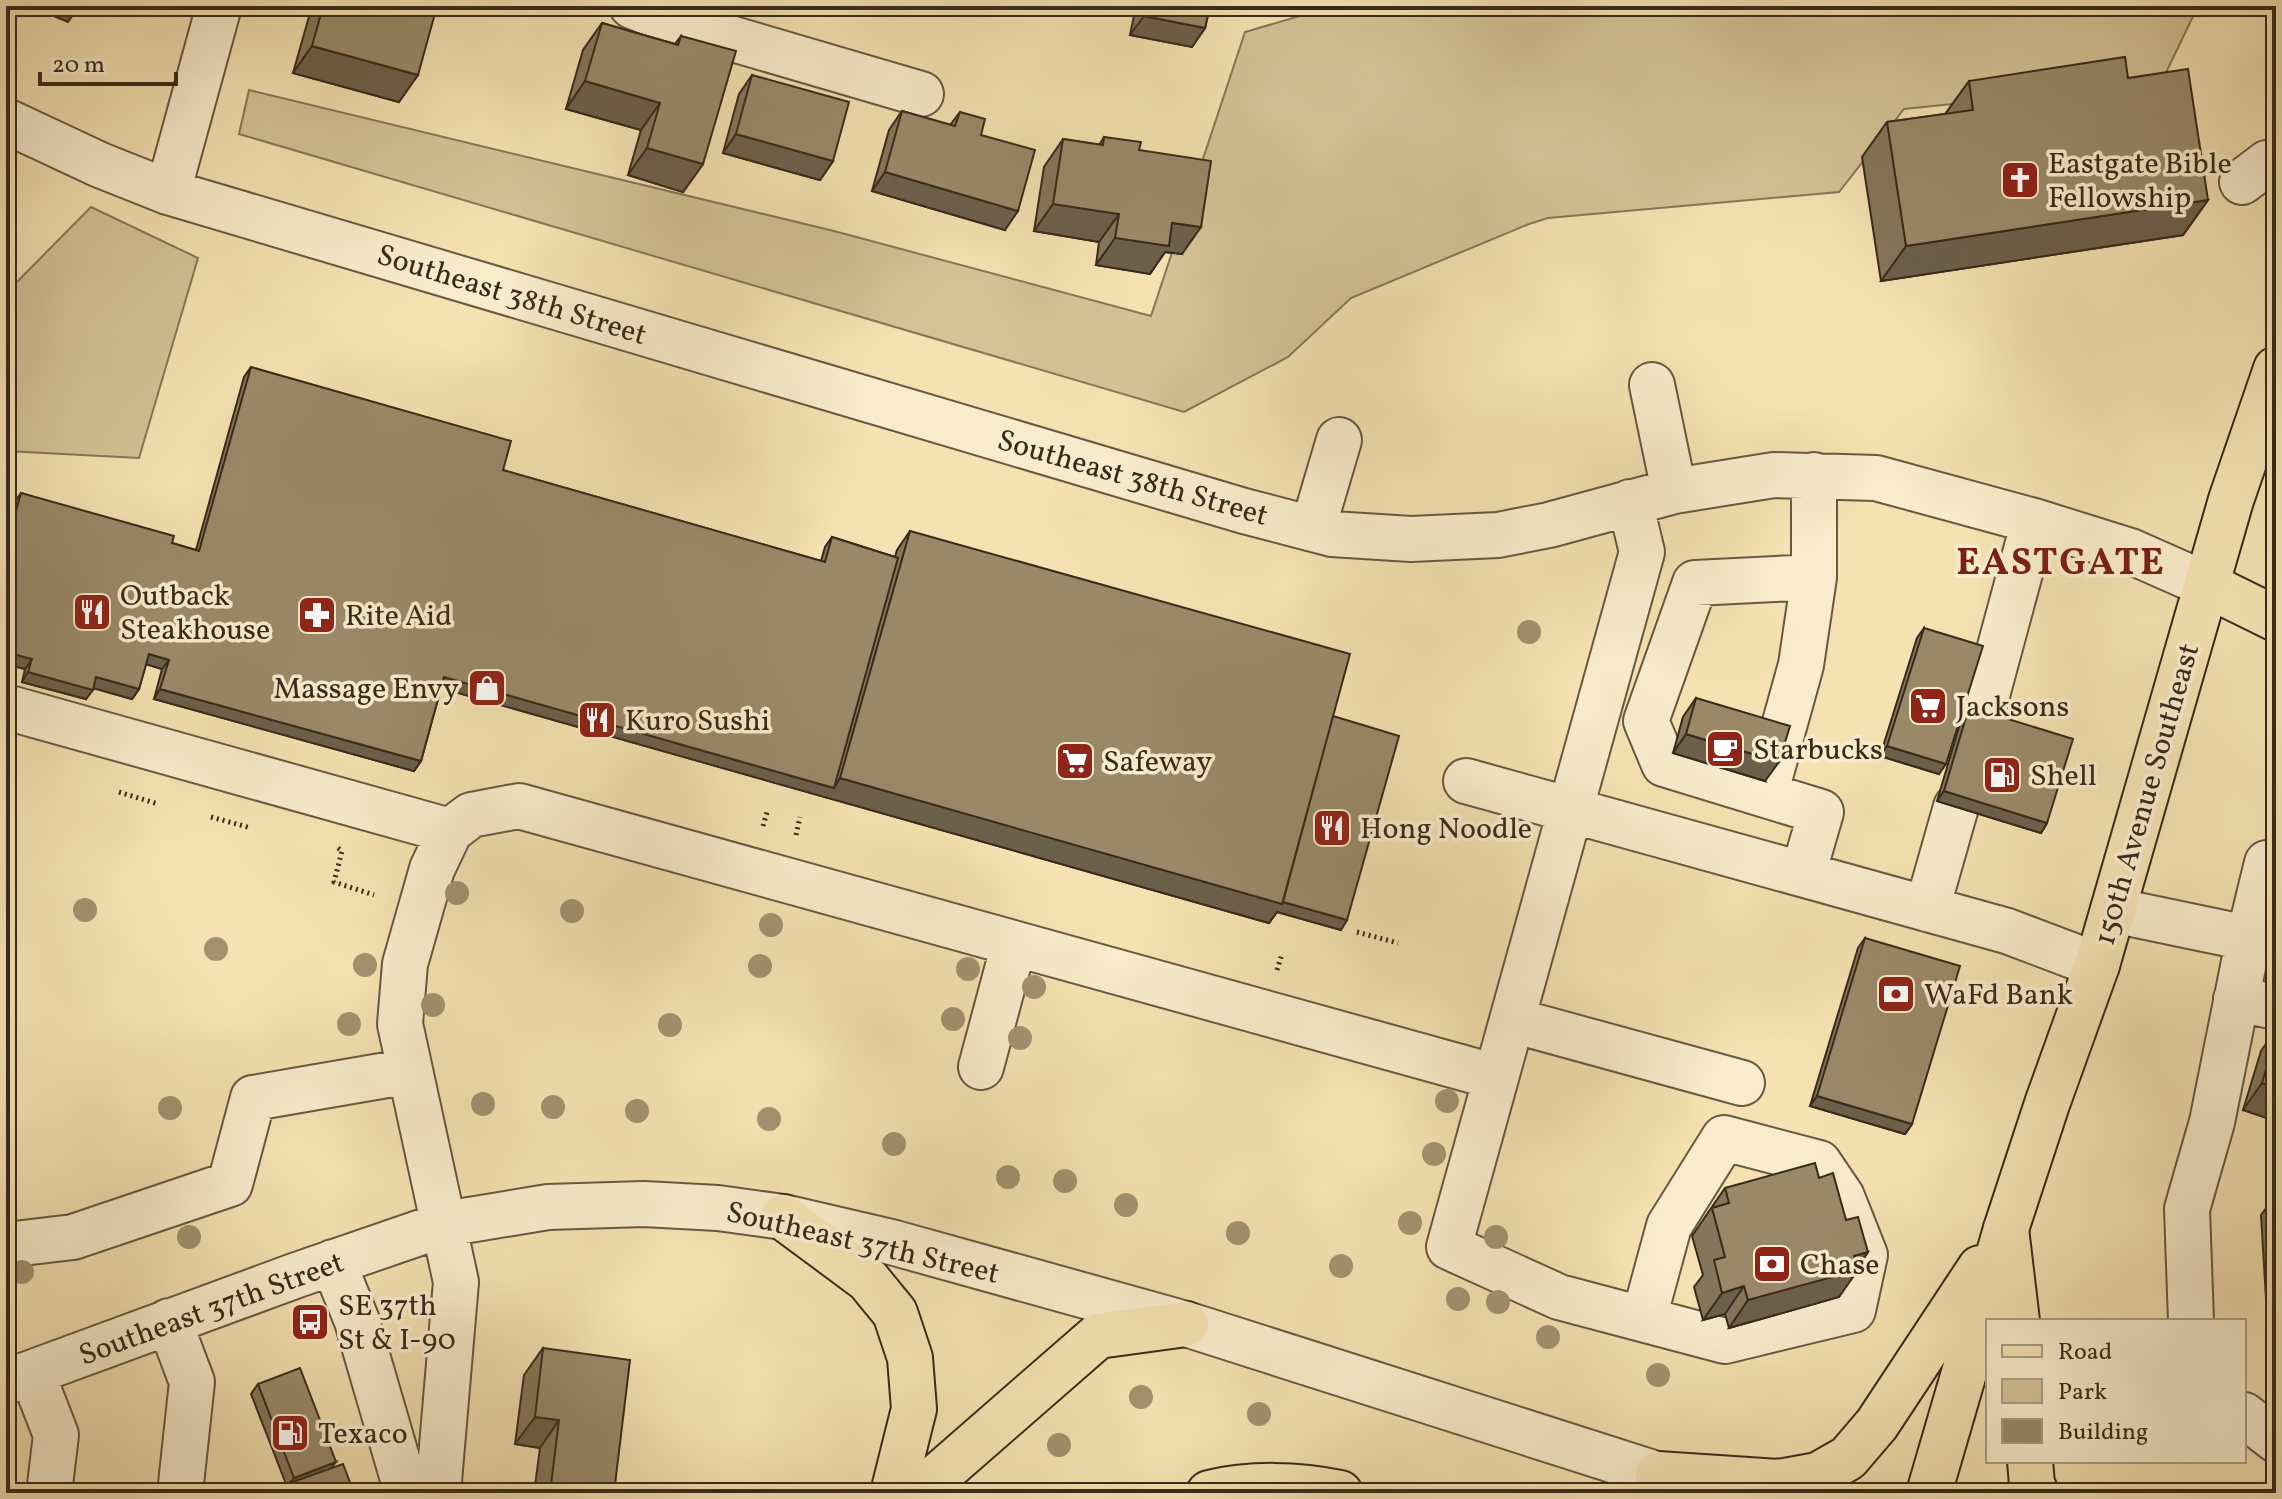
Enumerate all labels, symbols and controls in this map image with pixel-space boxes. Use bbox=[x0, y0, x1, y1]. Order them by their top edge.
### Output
scale bar bbox=[40, 36, 176, 86]
text: 20 m bbox=[52, 49, 105, 83]
place label: Eastgate Bible Fellowship bbox=[2048, 144, 2232, 220]
church icon: Eastgate Bible Fellowship bbox=[1999, 159, 2041, 201]
street label: Southeast 38th Street bbox=[371, 235, 651, 357]
street label: Southeast 38th Street bbox=[992, 420, 1273, 538]
district label: EASTGATE bbox=[1956, 538, 2166, 591]
place label: Outback Steakhouse bbox=[120, 576, 270, 652]
restaurant icon: Outback Steakhouse bbox=[71, 591, 113, 633]
pharmacy icon: Rite Aid bbox=[296, 594, 338, 636]
place label: Rite Aid bbox=[345, 596, 452, 638]
street label: 150th Avenue Southeast bbox=[2085, 639, 2211, 950]
shop icon: Massage Envy bbox=[466, 667, 508, 709]
place label: Massage Envy bbox=[273, 669, 459, 711]
supermarket icon: Jacksons bbox=[1907, 685, 1949, 727]
place label: Jacksons bbox=[1956, 687, 2069, 729]
restaurant icon: Kuro Sushi bbox=[576, 699, 618, 741]
place label: Kuro Sushi bbox=[625, 701, 770, 743]
cafe icon: Starbucks bbox=[1704, 728, 1746, 770]
place label: Starbucks bbox=[1753, 730, 1883, 772]
supermarket icon: Safeway bbox=[1054, 740, 1096, 782]
place label: Safeway bbox=[1103, 742, 1212, 784]
fuel station icon: Shell bbox=[1981, 754, 2023, 796]
place label: Shell bbox=[2030, 756, 2097, 798]
restaurant icon: Hong Noodle bbox=[1311, 807, 1353, 849]
place label: Hong Noodle bbox=[1360, 809, 1532, 851]
bank icon: WaFd Bank bbox=[1875, 973, 1917, 1015]
place label: WaFd Bank bbox=[1924, 975, 2073, 1017]
street label: Southeast 37th Street bbox=[722, 1192, 1003, 1296]
street label: Southeast 37th Street bbox=[73, 1242, 350, 1377]
bank icon: Chase bbox=[1751, 1243, 1793, 1285]
place label: Chase bbox=[1800, 1245, 1879, 1287]
place label: SE 37th St & I-90 bbox=[338, 1286, 456, 1362]
bus stop icon: SE 37th St & I-90 bbox=[289, 1301, 331, 1343]
legend bbox=[1986, 1319, 2246, 1463]
text: Road bbox=[2058, 1336, 2112, 1370]
text: Park bbox=[2058, 1376, 2107, 1410]
fuel station icon: Texaco bbox=[269, 1412, 311, 1454]
place label: Texaco bbox=[318, 1414, 408, 1456]
text: Building bbox=[2058, 1416, 2148, 1450]

